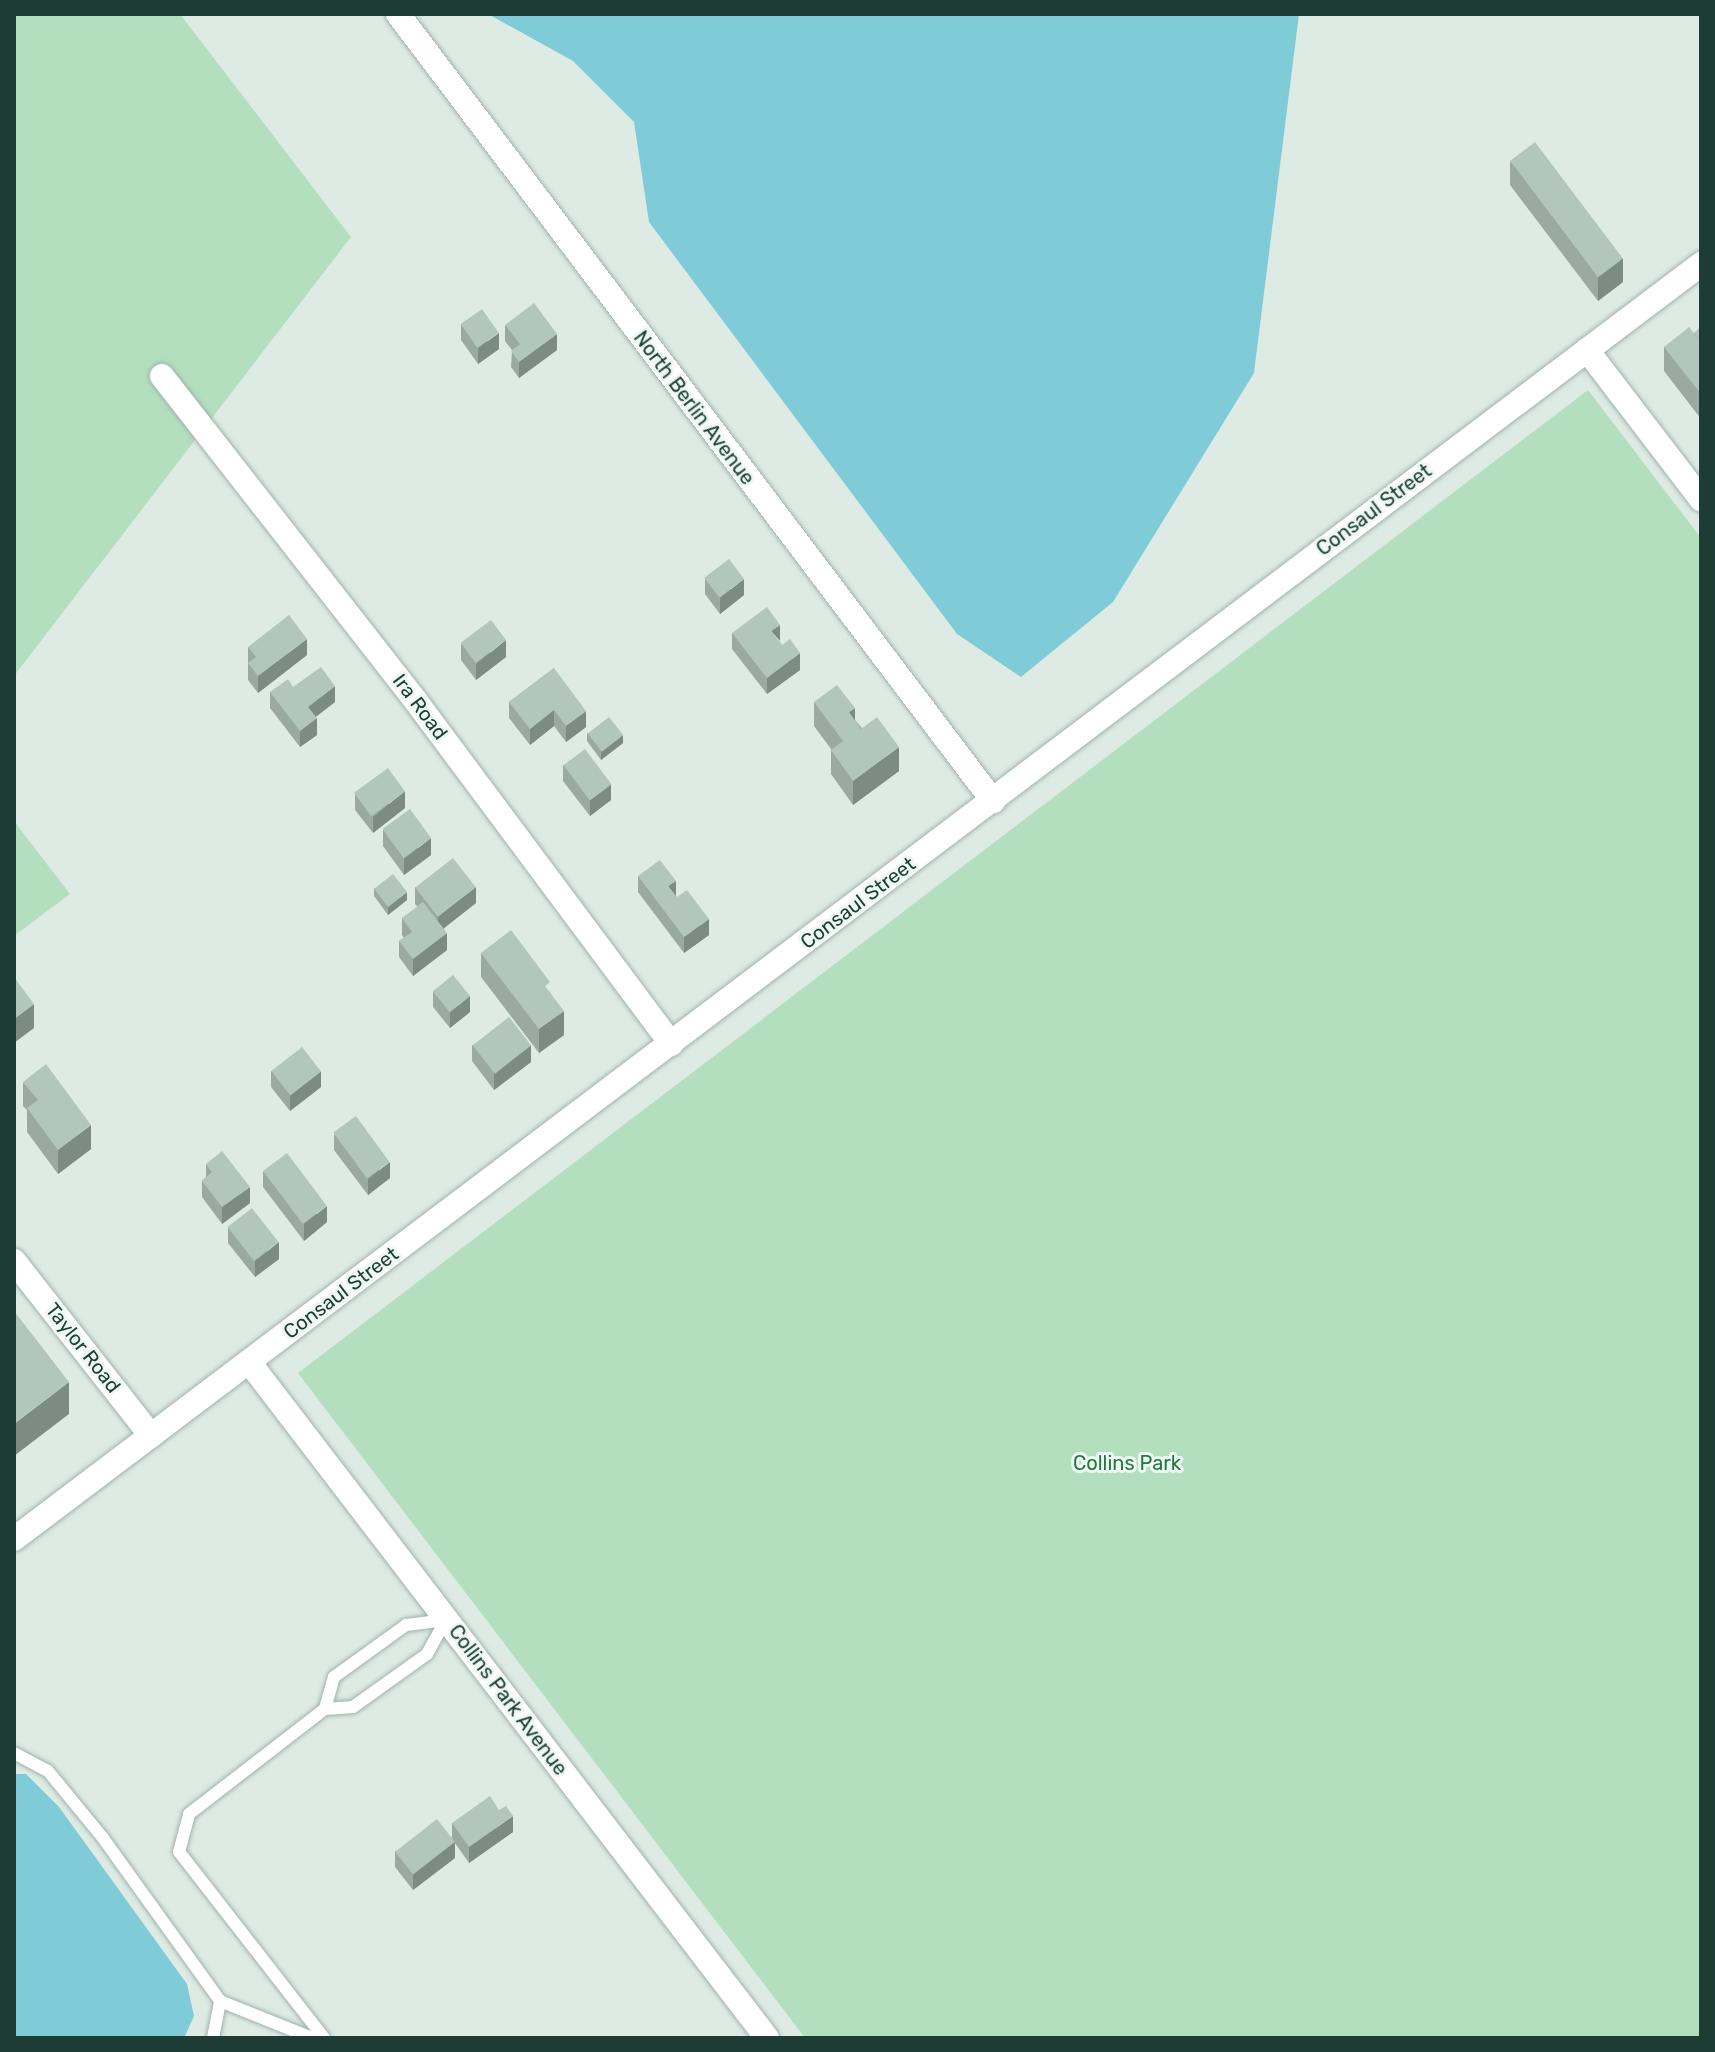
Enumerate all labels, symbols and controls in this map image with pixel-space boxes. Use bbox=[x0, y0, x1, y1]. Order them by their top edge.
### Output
street label: North Berlin Avenue bbox=[628, 326, 760, 490]
street label: Consaul Street bbox=[1312, 459, 1436, 561]
street label: Ira Road bbox=[387, 669, 453, 745]
street label: Consaul Street bbox=[796, 852, 920, 954]
street label: Consaul Street bbox=[279, 1242, 403, 1344]
street label: Taylor Road bbox=[40, 1298, 126, 1398]
park label: Collins Park bbox=[1073, 1451, 1181, 1475]
street label: Collins Park Avenue bbox=[443, 1620, 573, 1780]

